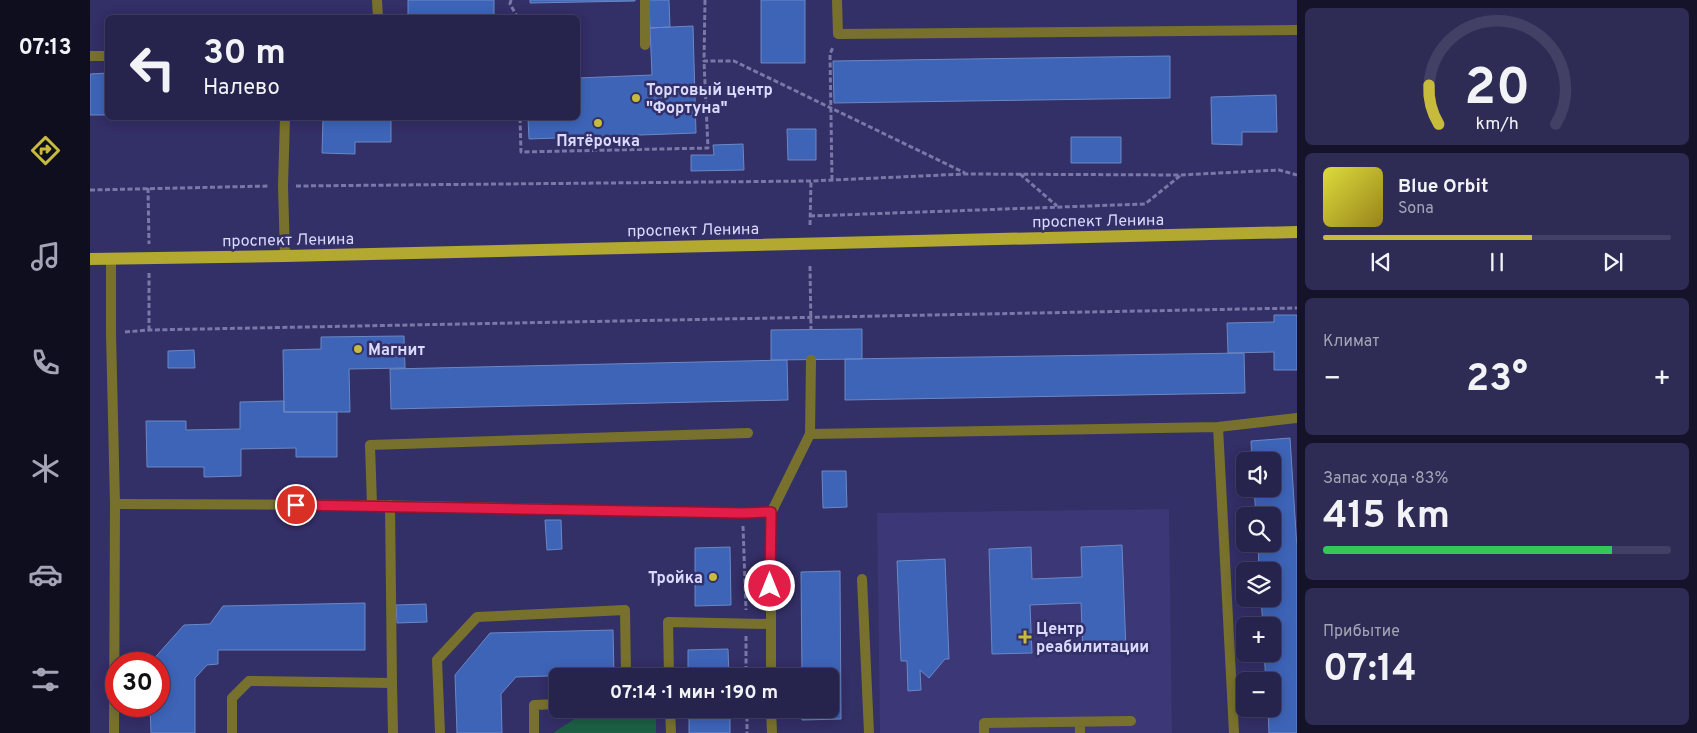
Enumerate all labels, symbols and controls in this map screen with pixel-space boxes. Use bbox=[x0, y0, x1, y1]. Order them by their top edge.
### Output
text: 30 m bbox=[203, 32, 286, 76]
text: 07:13 bbox=[18, 35, 72, 62]
icon: left bbox=[120, 35, 185, 100]
text: 20 bbox=[1464, 57, 1530, 123]
text: Налево bbox=[203, 75, 280, 102]
place label: Торговый центр "Фортуна" bbox=[646, 81, 773, 119]
marker: Торговый центр "Фортуна" bbox=[630, 92, 642, 104]
text: km/h bbox=[1475, 113, 1519, 136]
marker: Пятёрочка bbox=[592, 117, 604, 129]
place label: Пятёрочка bbox=[556, 132, 640, 152]
icon: directions bbox=[28, 133, 63, 168]
text: Blue Orbit bbox=[1398, 175, 1488, 199]
text: Sona bbox=[1398, 199, 1434, 219]
street label: проспект Ленина bbox=[1032, 211, 1164, 233]
street label: проспект Ленина bbox=[627, 220, 759, 242]
street label: проспект Ленина bbox=[222, 230, 354, 252]
icon: music bbox=[28, 239, 63, 274]
icon: previous bbox=[1367, 248, 1395, 276]
icon: pause bbox=[1483, 248, 1511, 276]
icon: next bbox=[1599, 248, 1627, 276]
text: Климат bbox=[1323, 332, 1380, 352]
place label: Магнит bbox=[368, 341, 425, 361]
marker: Магнит bbox=[352, 343, 364, 355]
icon: phone bbox=[28, 345, 63, 380]
text: 23° bbox=[1466, 356, 1528, 405]
text: − bbox=[1323, 362, 1341, 398]
text: + bbox=[1653, 362, 1671, 398]
icon: climate bbox=[28, 451, 63, 486]
map controls bbox=[1236, 452, 1281, 717]
button: sound bbox=[1236, 452, 1281, 497]
text: Запас хода · 83% bbox=[1323, 469, 1448, 489]
pin bbox=[275, 484, 317, 526]
icon: arrive bbox=[282, 491, 310, 519]
text: 415 km bbox=[1323, 493, 1450, 542]
button: search bbox=[1236, 507, 1281, 552]
icon: car bbox=[28, 557, 63, 592]
position arrow bbox=[743, 559, 795, 611]
button: layers bbox=[1236, 562, 1281, 607]
place label: Тройка bbox=[648, 569, 703, 589]
marker: Тройка bbox=[707, 571, 719, 583]
button: + bbox=[1236, 617, 1281, 662]
place label: Центр реабилитации bbox=[1036, 620, 1149, 658]
text: Прибытие bbox=[1323, 622, 1400, 642]
marker: Центр реабилитации bbox=[1018, 630, 1032, 644]
text: 07:14 bbox=[1323, 646, 1417, 695]
speed limit sign: 30 bbox=[105, 652, 170, 717]
icon: filters bbox=[28, 662, 63, 697]
button: − bbox=[1236, 672, 1281, 717]
text: 07:14 · 1 мин · 190 m bbox=[610, 681, 778, 705]

